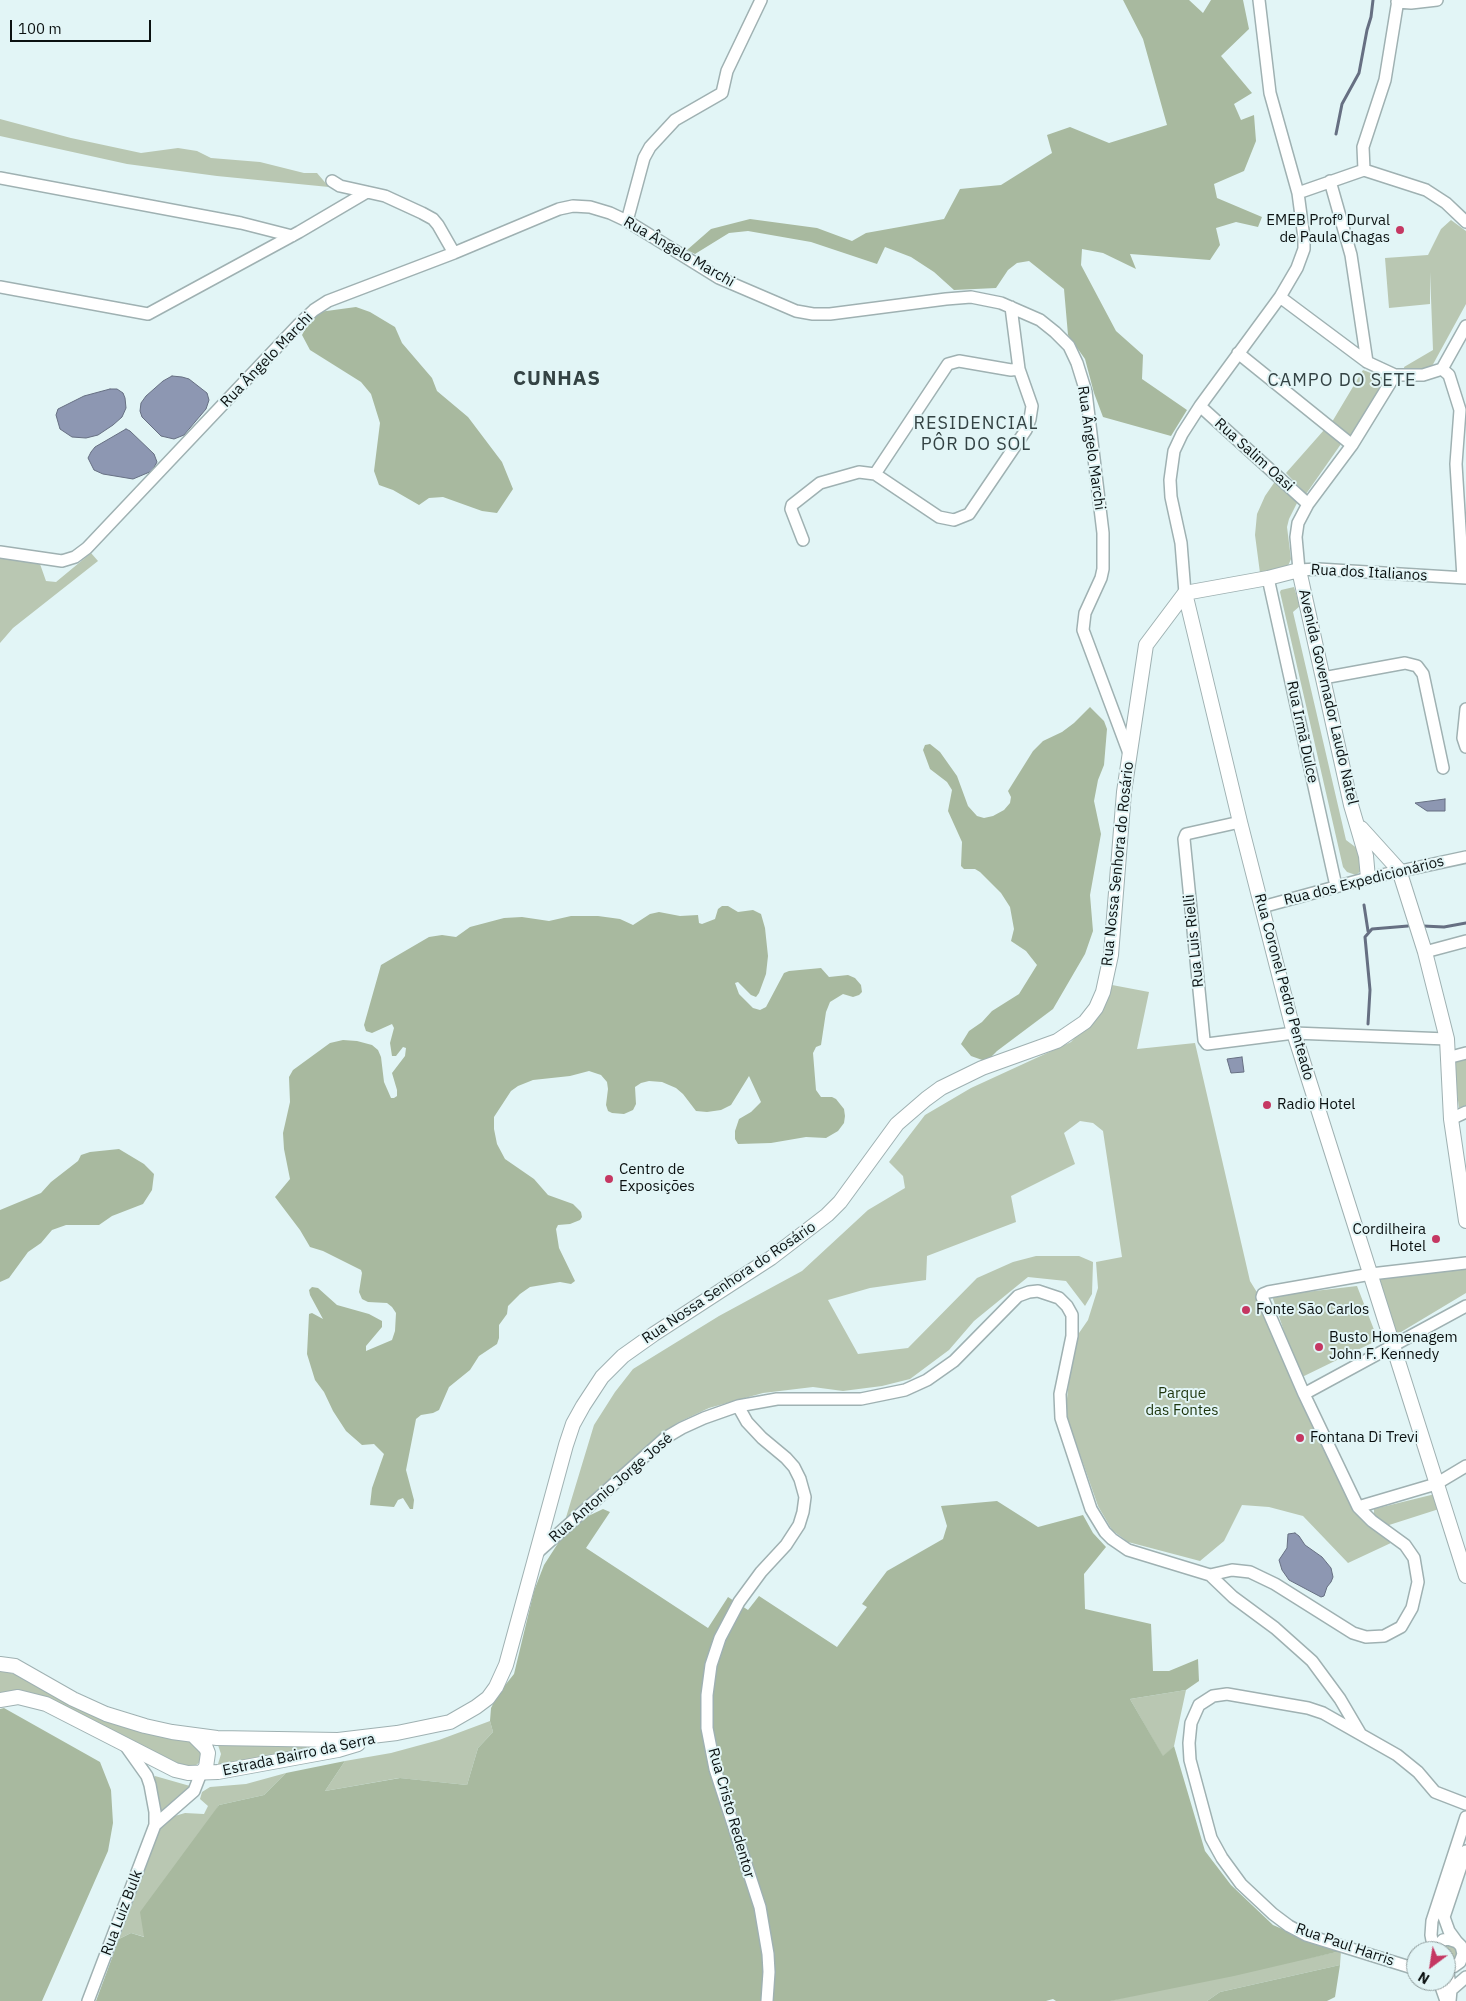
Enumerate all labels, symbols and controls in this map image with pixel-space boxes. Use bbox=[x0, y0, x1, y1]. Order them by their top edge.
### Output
scale bar bbox=[12, 10, 154, 42]
text: 100 m bbox=[18, 19, 62, 38]
place label: EMEB Profº Durval de Paula Chagas bbox=[1266, 212, 1390, 247]
street label: Rua Ângelo Marchi bbox=[620, 213, 738, 291]
marker: EMEB Profº Durval de Paula Chagas bbox=[1394, 224, 1406, 236]
street label: Rua Ângelo Marchi bbox=[217, 309, 317, 411]
district label: CUNHAS bbox=[512, 367, 602, 391]
district label: CAMPO DO SETE bbox=[1266, 370, 1418, 392]
street label: Rua Ângelo Marchi bbox=[1073, 385, 1109, 511]
district label: RESIDENCIAL PÔR DO SOL bbox=[912, 413, 1040, 456]
street label: Rua Salim Oasi bbox=[1211, 415, 1297, 495]
street label: Rua dos Italianos bbox=[1310, 561, 1428, 585]
street label: Avenida Governador Laudo Natel bbox=[1294, 588, 1362, 806]
street label: Rua Irmã Dulce bbox=[1282, 679, 1322, 785]
street label: Rua Nossa Senhora do Rosário bbox=[1098, 761, 1138, 967]
street label: Rua dos Expedicionários bbox=[1282, 852, 1446, 910]
street label: Rua Coronel Pedro Penteado bbox=[1250, 892, 1318, 1082]
street label: Rua Luis Rielli bbox=[1180, 894, 1208, 988]
place label: Radio Hotel bbox=[1277, 1096, 1355, 1114]
marker: Radio Hotel bbox=[1261, 1099, 1273, 1111]
place label: Centro de Exposições bbox=[619, 1161, 695, 1196]
marker: Centro de Exposições bbox=[603, 1173, 615, 1185]
street label: Rua Nossa Senhora do Rosário bbox=[639, 1218, 819, 1348]
place label: Cordilheira Hotel bbox=[1352, 1221, 1426, 1256]
marker: Cordilheira Hotel bbox=[1430, 1233, 1442, 1245]
place label: Fonte São Carlos bbox=[1256, 1301, 1369, 1319]
marker: Fonte São Carlos bbox=[1240, 1304, 1252, 1316]
place label: Busto Homenagem John F. Kennedy bbox=[1329, 1329, 1458, 1364]
marker: Busto Homenagem John F. Kennedy bbox=[1313, 1341, 1325, 1353]
park label: Parque das Fontes bbox=[1145, 1385, 1219, 1420]
street label: Rua Antonio Jorge José bbox=[545, 1429, 677, 1547]
place label: Fontana Di Trevi bbox=[1310, 1429, 1418, 1447]
marker: Fontana Di Trevi bbox=[1294, 1432, 1306, 1444]
street label: Estrada Bairro da Serra bbox=[221, 1730, 377, 1780]
street label: Rua Cristo Redentor bbox=[704, 1746, 758, 1880]
street label: Rua Luiz Bulk bbox=[97, 1868, 147, 1958]
street label: Rua Paul Harris bbox=[1293, 1920, 1397, 1970]
north arrow bbox=[1406, 1941, 1456, 1991]
text: N bbox=[1415, 1968, 1433, 1988]

